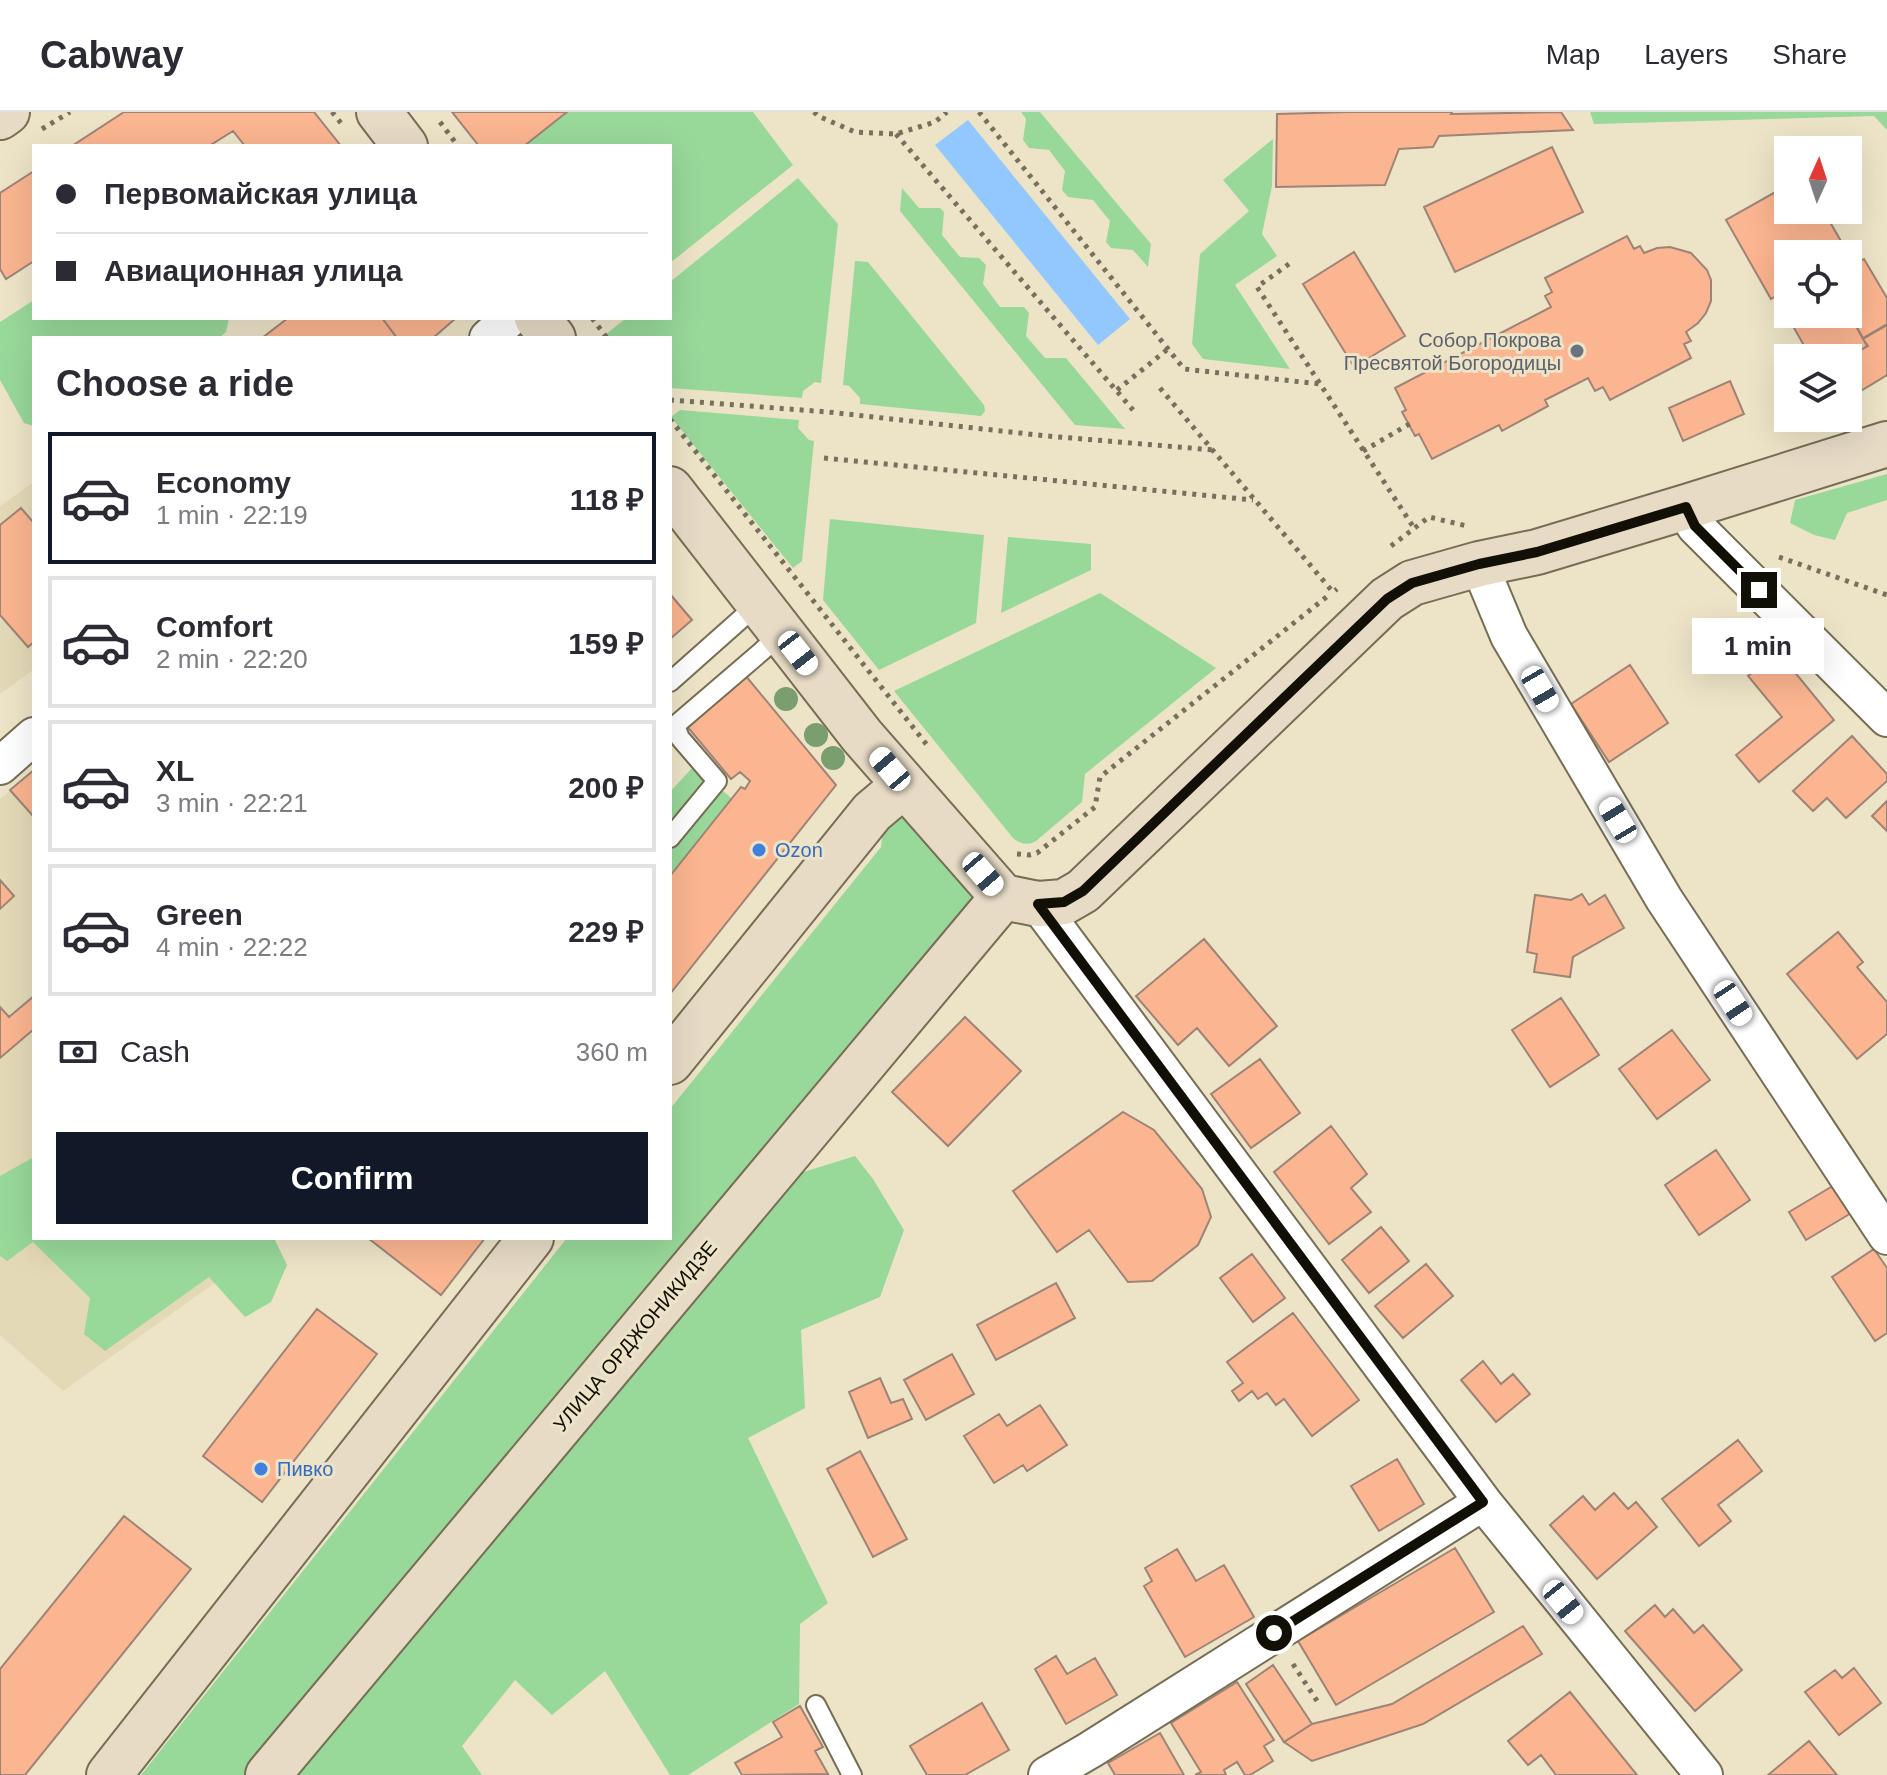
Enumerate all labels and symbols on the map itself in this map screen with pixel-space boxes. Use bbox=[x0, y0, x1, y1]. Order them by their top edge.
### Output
north arrow bbox=[1774, 136, 1862, 224]
place label: Собор Покрова Пресвятой Богородицы bbox=[1344, 329, 1562, 374]
marker: Собор Покрова Пресвятой Богородицы bbox=[1568, 342, 1586, 360]
route end bbox=[1741, 572, 1777, 608]
callout: 1 min bbox=[1693, 618, 1825, 674]
car bbox=[774, 627, 822, 679]
car bbox=[1518, 662, 1562, 716]
car bbox=[865, 743, 915, 795]
car bbox=[1595, 793, 1641, 847]
place label: Ozon bbox=[775, 839, 823, 861]
marker: Ozon bbox=[750, 841, 768, 859]
car bbox=[958, 848, 1008, 900]
car bbox=[1710, 976, 1756, 1030]
street label: УЛИЦА ОРДЖОНИКИДЗЕ bbox=[549, 1236, 721, 1436]
place label: Пивко bbox=[277, 1458, 333, 1480]
marker: Пивко bbox=[252, 1460, 270, 1478]
car bbox=[1539, 1576, 1587, 1628]
route start bbox=[1256, 1615, 1292, 1651]

